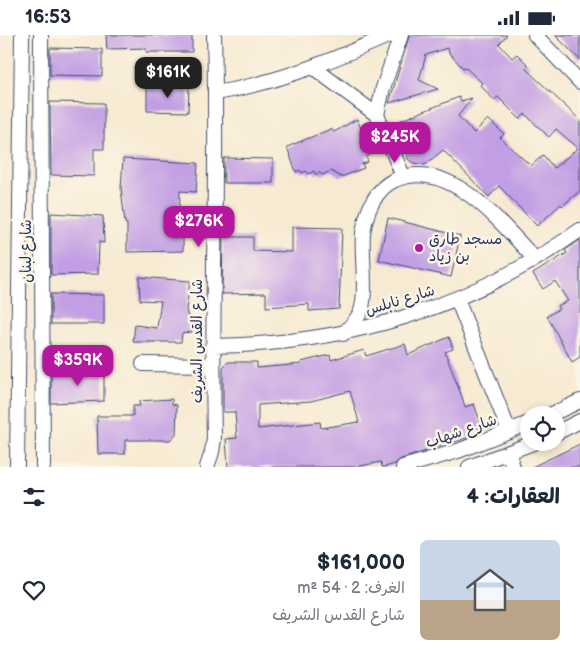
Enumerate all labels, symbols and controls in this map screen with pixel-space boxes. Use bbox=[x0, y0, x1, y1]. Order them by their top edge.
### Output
text: 16:53 bbox=[25, 6, 71, 29]
pin: $161K bbox=[133, 57, 203, 99]
text: $161K bbox=[146, 63, 190, 82]
pin: $245K bbox=[360, 121, 430, 164]
text: $245K bbox=[370, 128, 420, 147]
pin: $276K bbox=[164, 205, 234, 248]
text: $276K bbox=[175, 212, 224, 231]
street label: شارع لبنان bbox=[17, 219, 36, 283]
place label: مسجد طارق بن زياد bbox=[429, 230, 502, 266]
marker: مسجد طارق بن زياد bbox=[413, 242, 425, 254]
street label: شارع القدس الشريف bbox=[188, 279, 207, 403]
street label: شارع نابلس bbox=[363, 281, 437, 320]
pin: $359K bbox=[43, 345, 113, 387]
text: $359K bbox=[53, 351, 103, 370]
map controls bbox=[520, 406, 565, 451]
button: locate bbox=[520, 406, 565, 451]
street label: شارع شهاب bbox=[423, 410, 499, 453]
icon: filters bbox=[20, 483, 48, 511]
text: العقارات: 4 bbox=[467, 484, 560, 509]
text: $161,000 bbox=[317, 550, 405, 575]
icon: home bbox=[460, 560, 520, 620]
icon: heart bbox=[20, 576, 48, 604]
text: الغرف: 2 · 54 m² bbox=[297, 579, 405, 598]
text: شارع القدس الشريف bbox=[272, 606, 405, 625]

